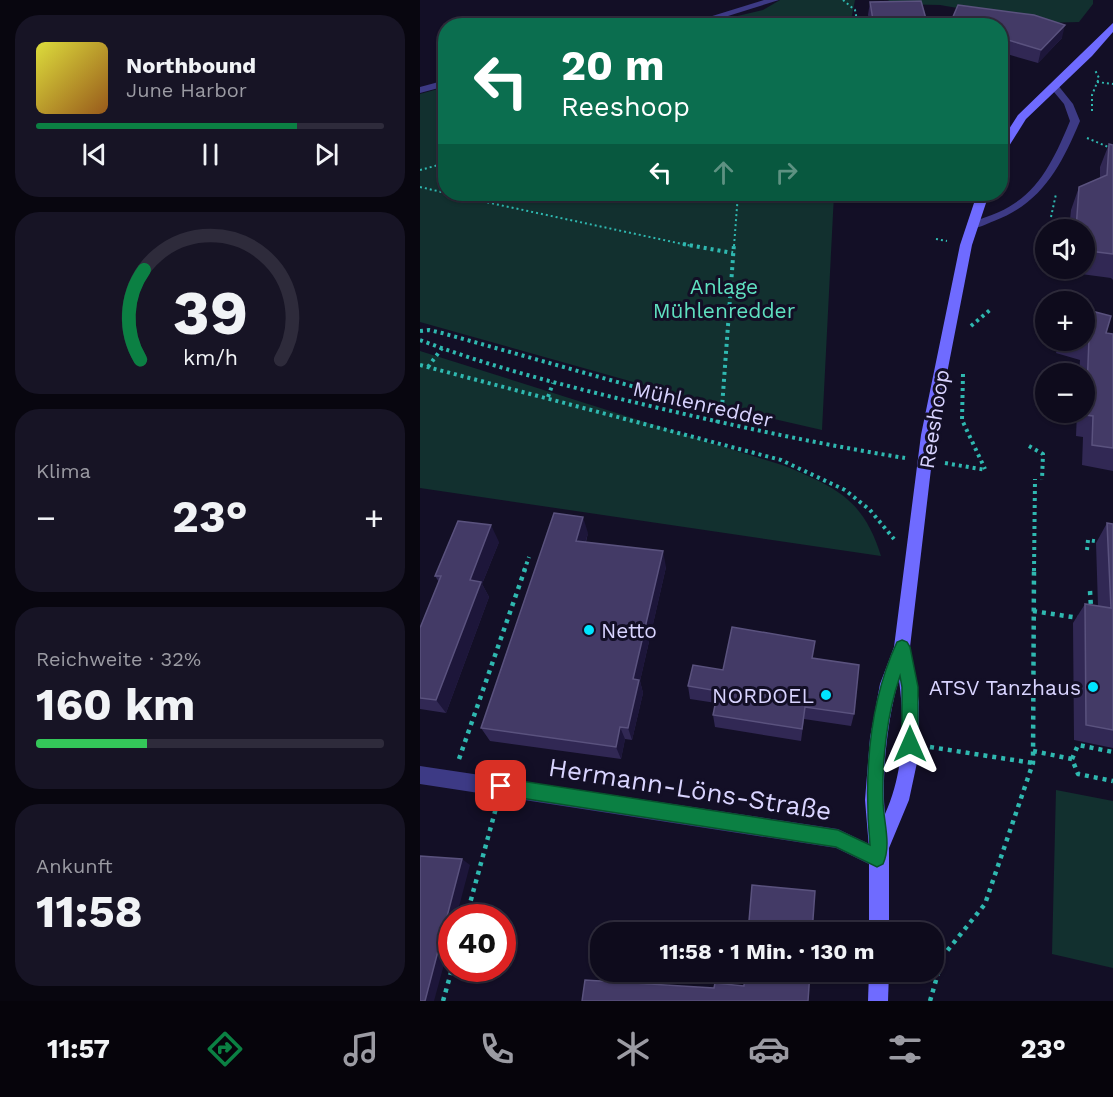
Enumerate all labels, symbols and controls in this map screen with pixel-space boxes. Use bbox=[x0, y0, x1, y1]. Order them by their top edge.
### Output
text: 20 m bbox=[561, 41, 665, 90]
icon: left bbox=[462, 42, 540, 120]
text: Northbound bbox=[126, 53, 256, 78]
text: June Harbor bbox=[126, 78, 247, 102]
text: Reeshoop bbox=[561, 91, 690, 123]
icon: previous bbox=[78, 138, 111, 171]
icon: pause bbox=[194, 138, 227, 171]
icon: next bbox=[310, 138, 343, 171]
icon: left bbox=[644, 156, 677, 189]
icon: ahead bbox=[707, 156, 740, 189]
icon: right bbox=[770, 156, 803, 189]
map controls bbox=[1035, 219, 1095, 423]
button: sound bbox=[1035, 219, 1095, 279]
park label: Anlage Mühlenredder bbox=[653, 274, 796, 323]
text: 39 bbox=[172, 276, 248, 349]
button: + bbox=[1035, 291, 1095, 351]
text: km/h bbox=[182, 346, 238, 371]
button: − bbox=[1035, 363, 1095, 423]
street label: Reeshoop bbox=[914, 368, 954, 470]
street label: Mühlenredder bbox=[631, 376, 776, 432]
text: Klima bbox=[36, 459, 91, 483]
text: 23° bbox=[172, 490, 248, 543]
text: − bbox=[36, 498, 56, 537]
text: + bbox=[364, 498, 384, 537]
place label: Netto bbox=[601, 618, 657, 643]
marker: Netto bbox=[582, 623, 596, 637]
text: Reichweite · 32% bbox=[36, 647, 201, 671]
place label: ATSV Tanzhaus bbox=[929, 675, 1081, 700]
text: 160 km bbox=[36, 678, 195, 731]
marker: ATSV Tanzhaus bbox=[1086, 680, 1100, 694]
place label: NORDOEL bbox=[712, 683, 814, 708]
marker: NORDOEL bbox=[819, 688, 833, 702]
position arrow bbox=[878, 712, 942, 776]
street label: Hermann-Löns-Straße bbox=[546, 752, 834, 826]
pin bbox=[475, 760, 526, 811]
icon: arrive bbox=[484, 769, 517, 802]
text: Ankunft bbox=[36, 854, 113, 878]
text: 11:58 bbox=[36, 885, 143, 938]
speed limit sign: 40 bbox=[438, 904, 516, 982]
text: 11:58 · 1 Min. · 130 m bbox=[659, 939, 875, 964]
icon: directions bbox=[204, 1028, 246, 1070]
icon: music bbox=[340, 1028, 382, 1070]
icon: phone bbox=[476, 1028, 518, 1070]
icon: climate bbox=[612, 1028, 654, 1070]
icon: car bbox=[748, 1028, 790, 1070]
icon: filters bbox=[884, 1028, 926, 1070]
text: 11:57 bbox=[47, 1033, 110, 1065]
text: 23° bbox=[1020, 1033, 1066, 1065]

